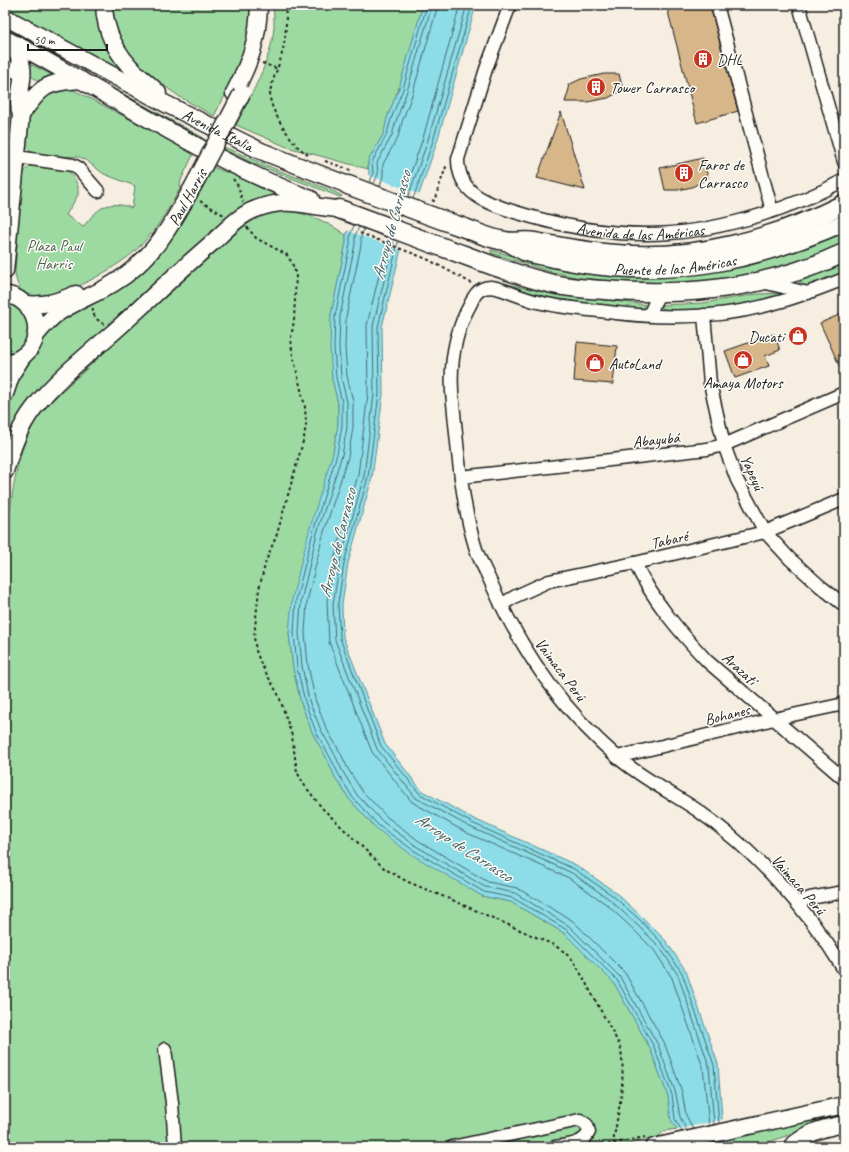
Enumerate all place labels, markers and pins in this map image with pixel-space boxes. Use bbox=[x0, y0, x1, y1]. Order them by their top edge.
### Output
building icon: DHL bbox=[692, 48, 714, 70]
place label: DHL bbox=[717, 50, 742, 70]
building icon: Tower Carrasco bbox=[585, 76, 607, 98]
place label: Tower Carrasco bbox=[610, 78, 697, 98]
place label: Faros de Carrasco bbox=[698, 155, 749, 193]
building icon: Faros de Carrasco bbox=[673, 162, 695, 184]
shop icon: Ducati bbox=[787, 325, 809, 347]
place label: Ducati bbox=[748, 327, 786, 347]
shop icon: Amaya Motors bbox=[732, 349, 754, 371]
shop icon: AutoLand bbox=[584, 352, 606, 374]
place label: AutoLand bbox=[609, 354, 663, 374]
place label: Amaya Motors bbox=[703, 373, 784, 393]

